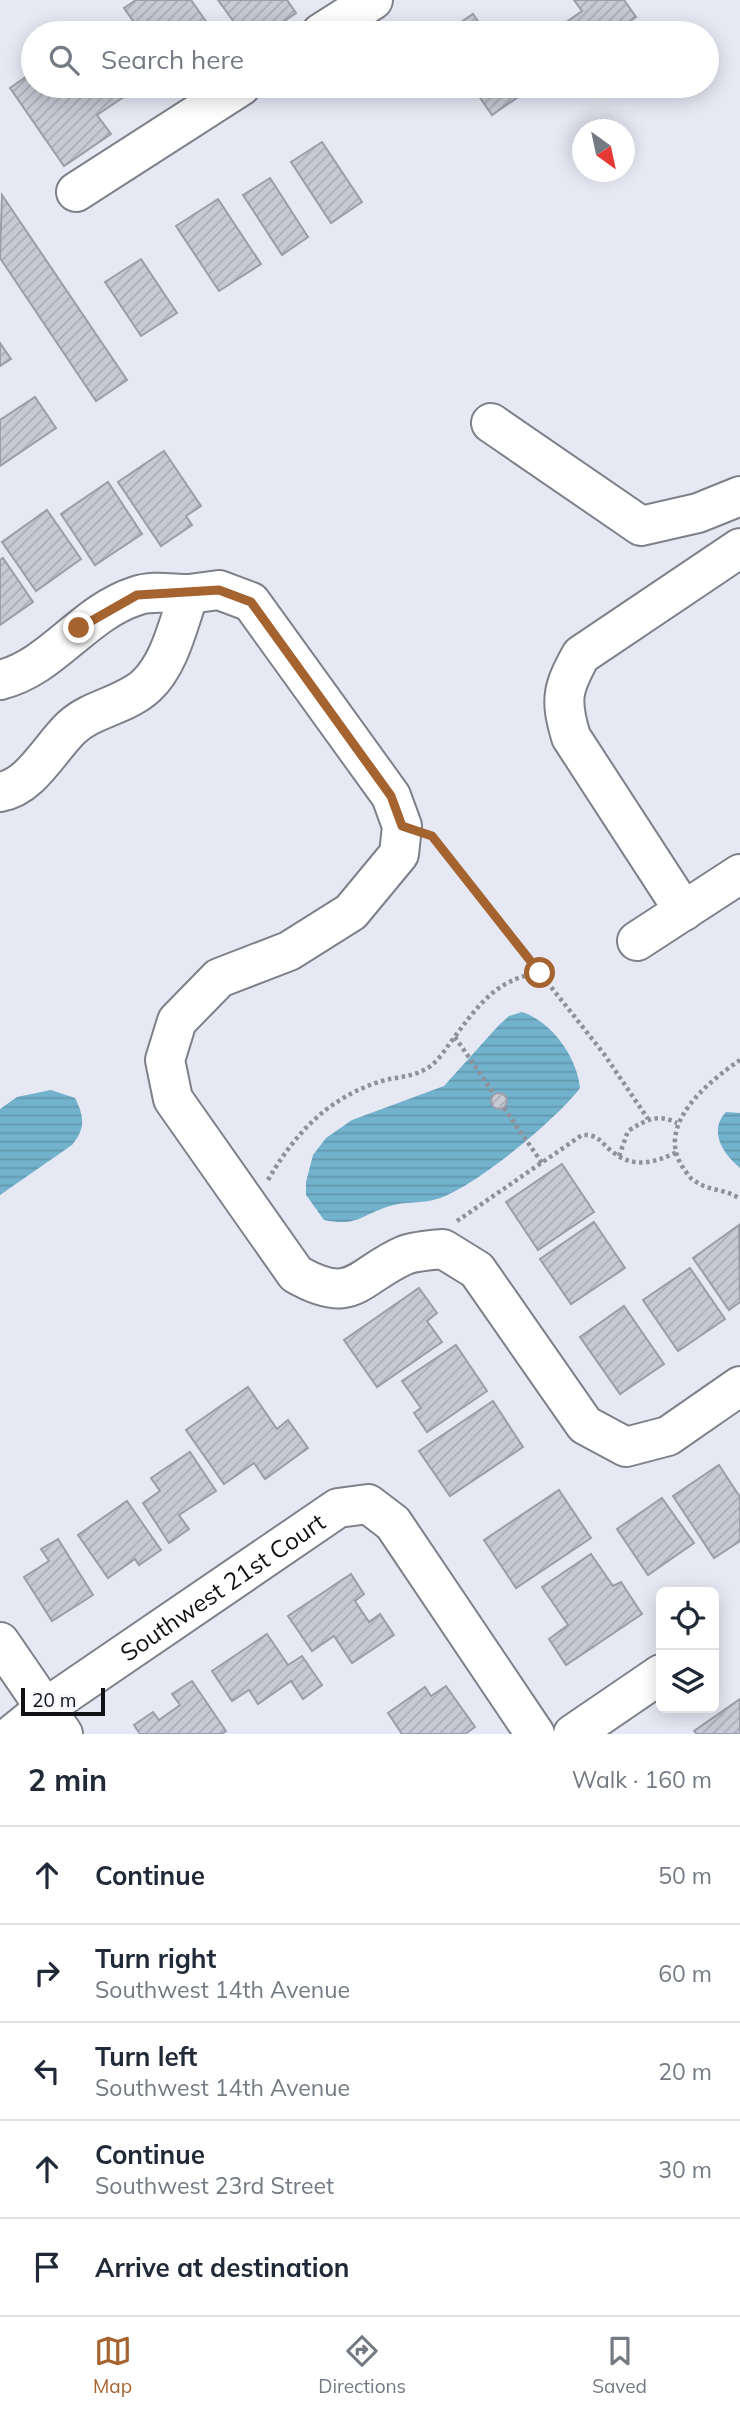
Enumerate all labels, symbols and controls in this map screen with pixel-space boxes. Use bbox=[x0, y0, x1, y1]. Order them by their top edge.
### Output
search box bbox=[21, 21, 719, 98]
icon: search bbox=[45, 41, 83, 79]
text: Search here bbox=[101, 43, 244, 76]
north arrow bbox=[572, 119, 635, 182]
route end bbox=[63, 612, 94, 643]
route start bbox=[524, 957, 555, 988]
street label: Southwest 21st Court bbox=[114, 1507, 330, 1667]
map controls bbox=[656, 1587, 719, 1713]
button: locate bbox=[656, 1587, 719, 1650]
button: layers bbox=[656, 1650, 719, 1713]
scale bar bbox=[21, 1685, 105, 1717]
text: 20 m bbox=[32, 1688, 76, 1712]
text: 2 min bbox=[28, 1761, 107, 1799]
text: Walk · 160 m bbox=[572, 1765, 712, 1794]
icon: ahead bbox=[28, 1856, 66, 1894]
text: Continue bbox=[95, 1859, 205, 1892]
text: 50 m bbox=[658, 1861, 712, 1890]
text: Turn right bbox=[95, 1942, 216, 1975]
icon: right bbox=[28, 1954, 66, 1992]
text: 60 m bbox=[658, 1959, 712, 1988]
text: Southwest 14th Avenue bbox=[95, 1975, 350, 2004]
text: Turn left bbox=[95, 2040, 197, 2073]
icon: left bbox=[28, 2052, 66, 2090]
text: 20 m bbox=[658, 2057, 712, 2086]
text: Southwest 14th Avenue bbox=[95, 2073, 350, 2102]
text: Continue bbox=[95, 2138, 205, 2171]
icon: ahead bbox=[28, 2150, 66, 2188]
text: 30 m bbox=[658, 2155, 712, 2184]
text: Southwest 23rd Street bbox=[95, 2171, 334, 2200]
icon: arrive bbox=[28, 2248, 66, 2286]
text: Arrive at destination bbox=[95, 2251, 350, 2284]
tab: Map bbox=[93, 2332, 132, 2398]
tab: Directions bbox=[318, 2332, 406, 2398]
tab: Saved bbox=[592, 2332, 647, 2398]

